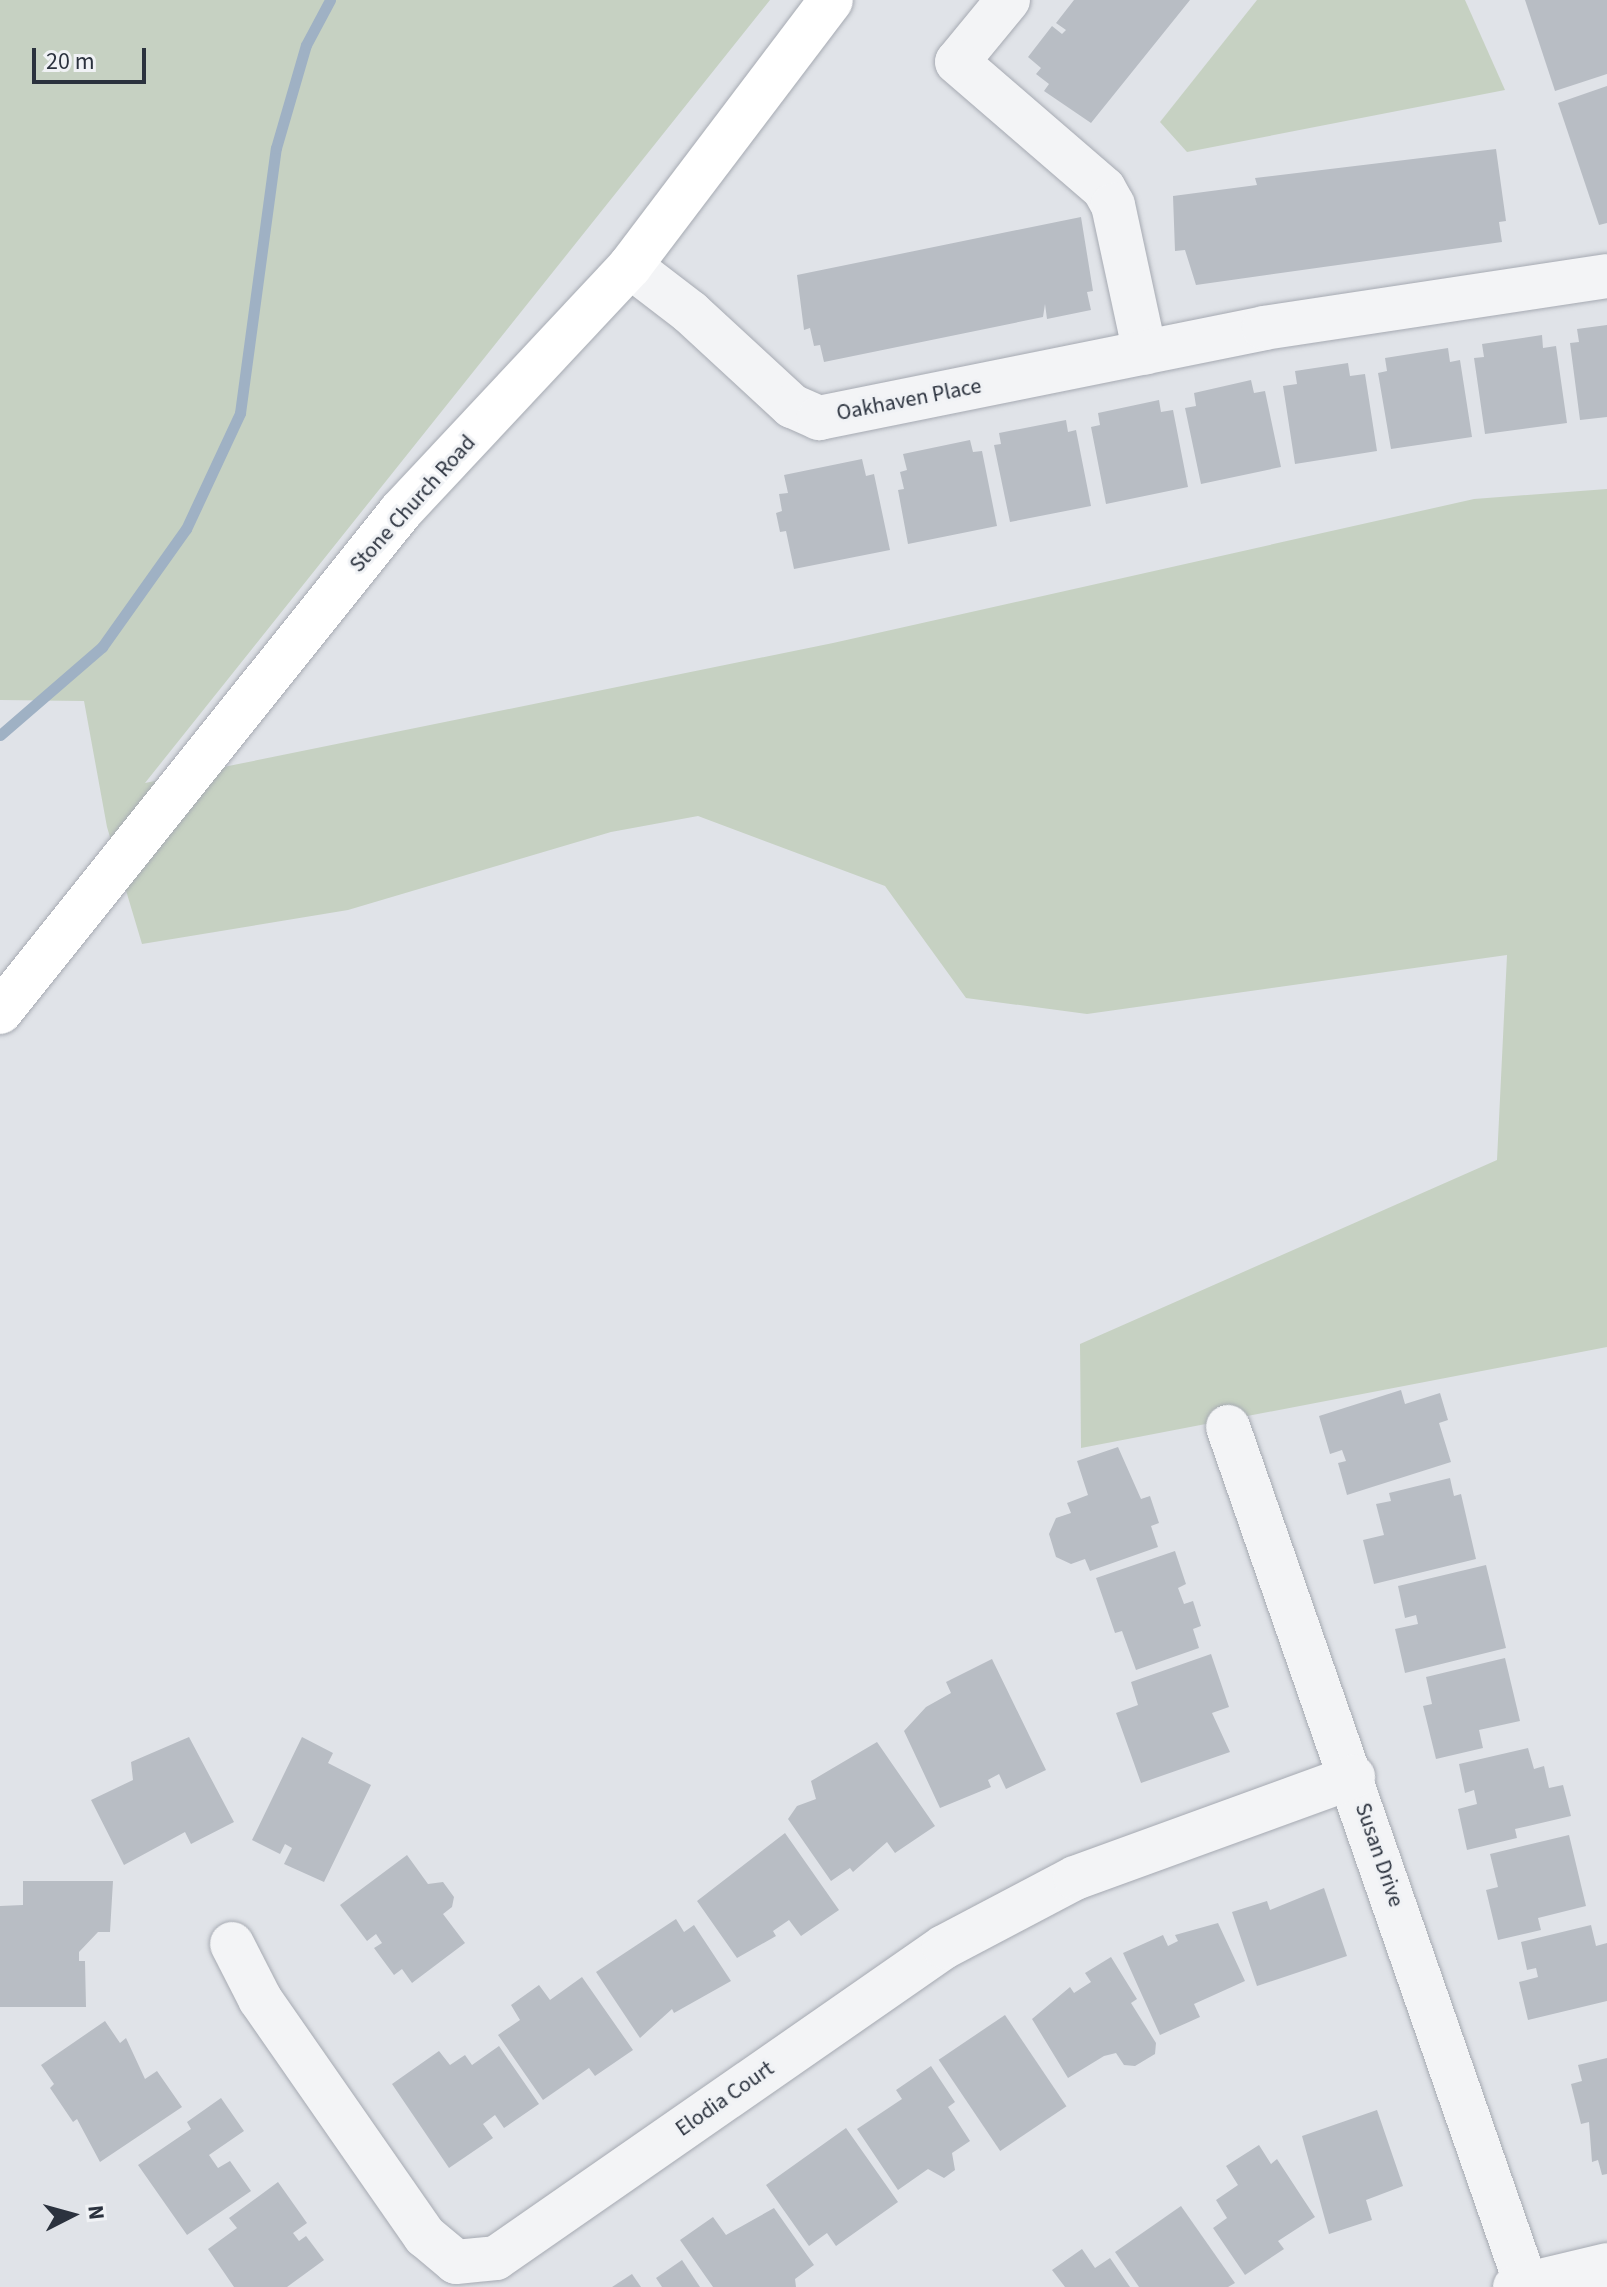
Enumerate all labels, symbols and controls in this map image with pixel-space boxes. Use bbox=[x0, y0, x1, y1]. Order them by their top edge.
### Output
scale bar bbox=[36, 32, 150, 82]
text: 20 m bbox=[46, 44, 95, 79]
street label: Oakhaven Place bbox=[834, 373, 984, 427]
street label: Stone Church Road bbox=[345, 430, 481, 578]
street label: Susan Drive bbox=[1349, 1800, 1409, 1910]
street label: Elodia Court bbox=[671, 2056, 779, 2142]
north arrow bbox=[32, 2175, 112, 2255]
text: N bbox=[79, 2204, 113, 2221]

